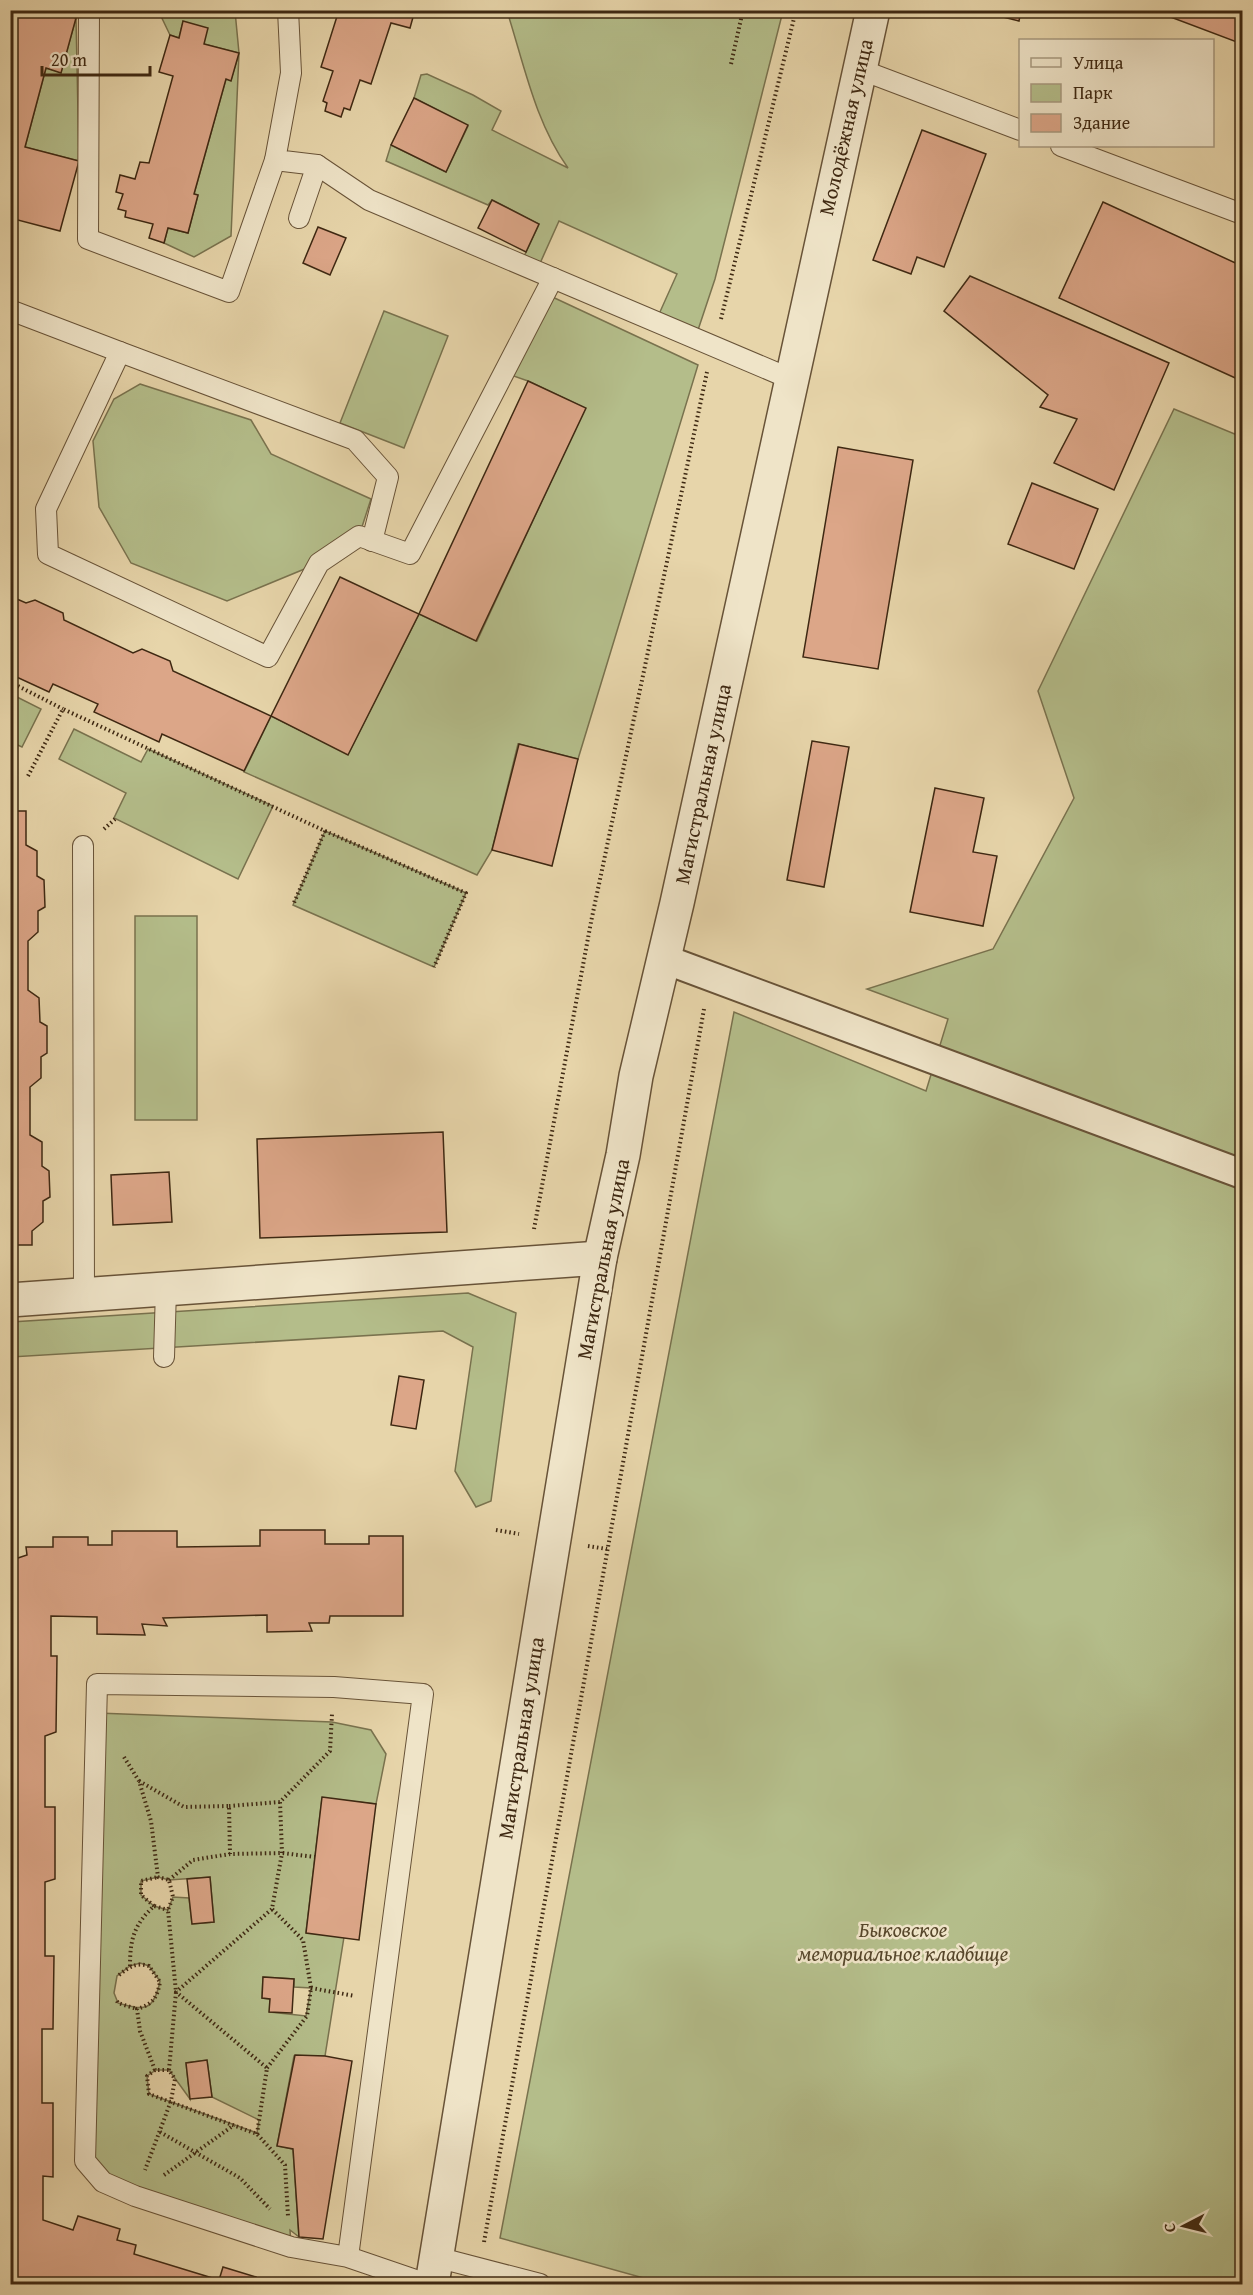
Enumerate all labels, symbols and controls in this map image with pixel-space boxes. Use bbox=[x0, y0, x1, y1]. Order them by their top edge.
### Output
street label: Молодёжная улица bbox=[810, 36, 881, 218]
scale bar bbox=[42, 39, 150, 77]
legend bbox=[1019, 39, 1214, 147]
text: 20 m bbox=[51, 46, 87, 73]
text: Улица bbox=[1073, 49, 1124, 76]
text: Парк bbox=[1073, 79, 1113, 106]
text: Здание bbox=[1073, 109, 1130, 136]
street label: Магистральная улица bbox=[666, 681, 739, 887]
street label: Магистральная улица bbox=[568, 1156, 637, 1362]
street label: Магистральная улица bbox=[489, 1635, 552, 1841]
park label: Быковское мемориальное кладбище bbox=[798, 1914, 1008, 1969]
north arrow bbox=[1154, 2196, 1214, 2256]
text: С bbox=[1157, 2222, 1182, 2234]

